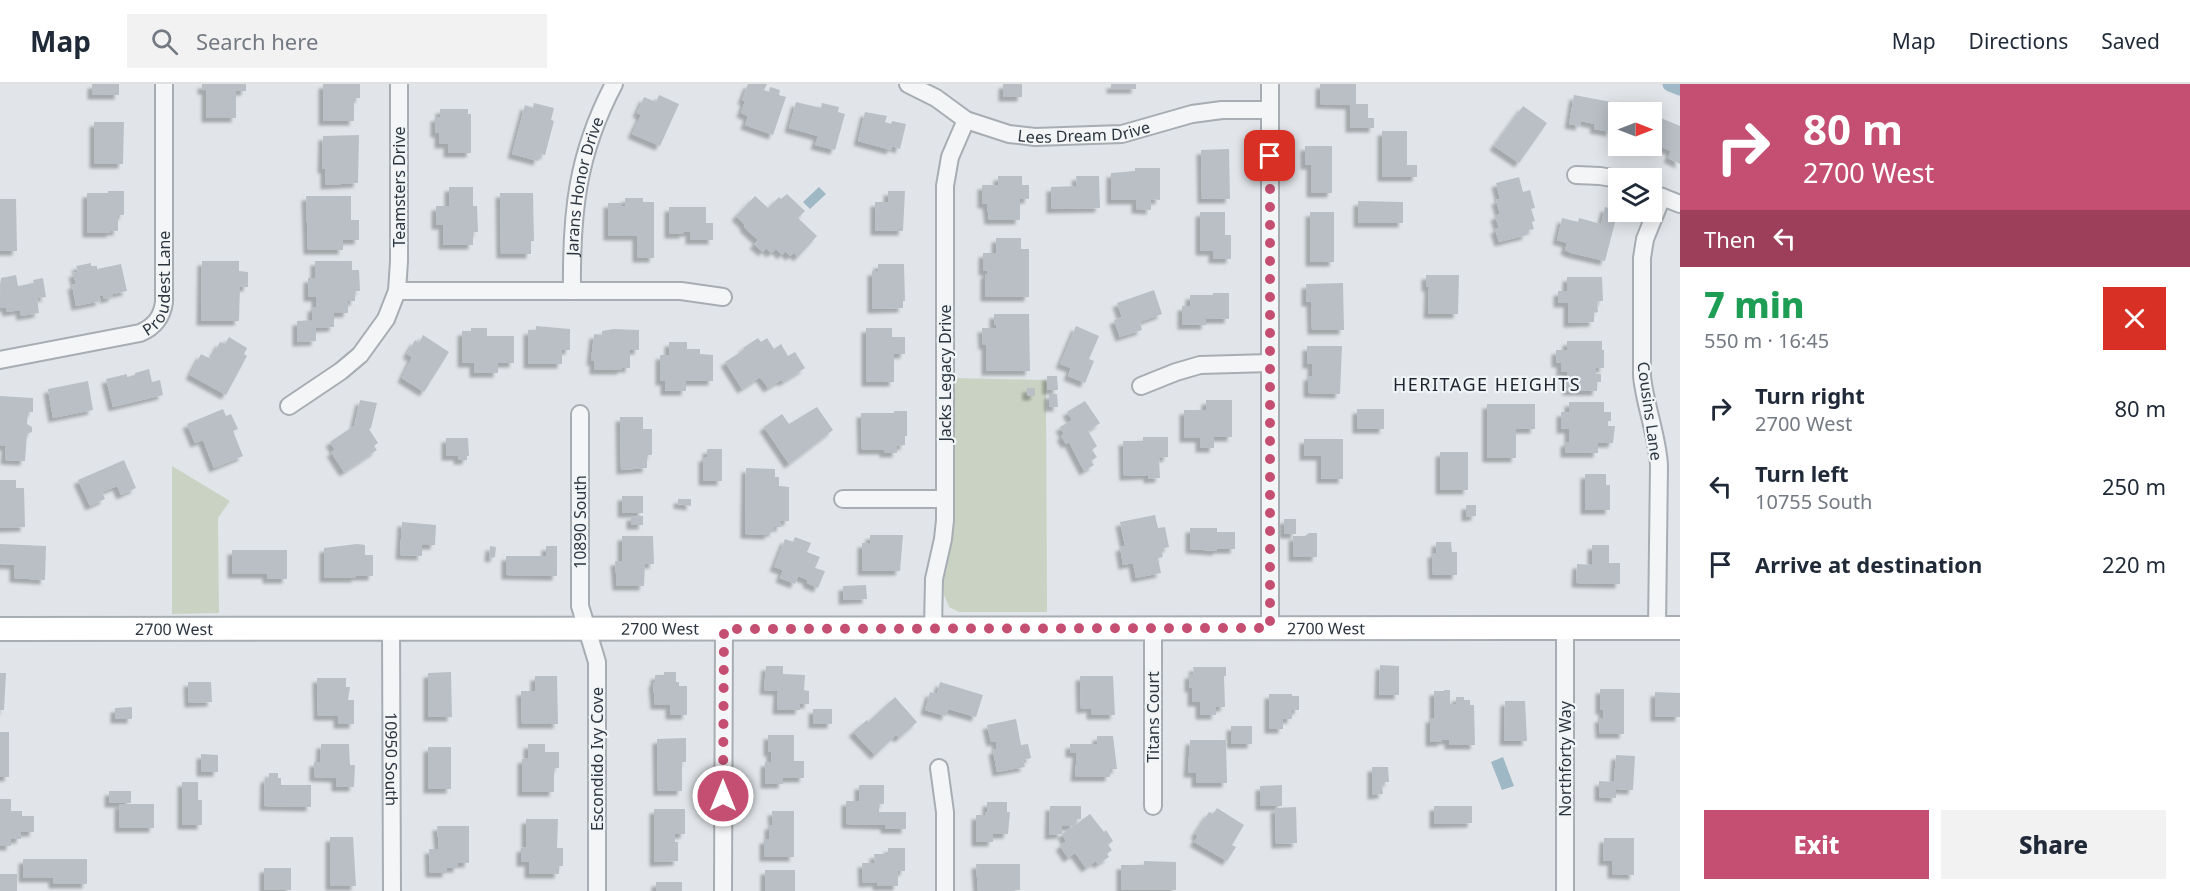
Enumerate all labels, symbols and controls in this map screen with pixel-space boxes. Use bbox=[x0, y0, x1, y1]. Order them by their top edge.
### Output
search box bbox=[127, 14, 547, 68]
text: Map bbox=[30, 22, 91, 60]
icon: search bbox=[148, 25, 181, 58]
text: Search here bbox=[196, 26, 318, 56]
text: Map bbox=[1892, 27, 1936, 55]
text: Directions bbox=[1969, 27, 2068, 55]
text: Saved bbox=[2101, 27, 2160, 55]
text: 80 m bbox=[1803, 100, 1903, 157]
north arrow bbox=[1608, 102, 1662, 156]
map controls bbox=[1608, 102, 1662, 222]
icon: right bbox=[1704, 108, 1782, 186]
street label: Jarans Honor Drive bbox=[561, 113, 608, 258]
street label: Lees Dream Drive bbox=[1016, 116, 1152, 148]
street label: Teamsters Drive bbox=[388, 126, 410, 248]
pin bbox=[1244, 130, 1295, 181]
icon: arrive bbox=[1253, 139, 1286, 172]
text: 2700 West bbox=[1803, 154, 1934, 191]
button: layers bbox=[1608, 168, 1662, 222]
icon: left bbox=[1768, 222, 1801, 255]
text: Then bbox=[1704, 224, 1756, 254]
street label: Proudest Lane bbox=[138, 231, 175, 341]
text: 7 min bbox=[1704, 280, 1805, 329]
button: close bbox=[2103, 287, 2166, 350]
street label: Jacks Legacy Drive bbox=[934, 304, 956, 444]
text: 550 m · 16:45 bbox=[1704, 327, 1829, 354]
street label: Cousins Lane bbox=[1632, 360, 1668, 462]
district label: HERITAGE HEIGHTS bbox=[1393, 372, 1581, 396]
text: Turn right bbox=[1755, 380, 1865, 410]
icon: right bbox=[1704, 392, 1737, 425]
text: 80 m bbox=[2115, 393, 2166, 423]
text: 2700 West bbox=[1755, 410, 1852, 437]
text: Turn left bbox=[1755, 458, 1849, 488]
icon: left bbox=[1704, 470, 1737, 503]
text: 250 m bbox=[2102, 471, 2166, 501]
street label: 10890 South bbox=[569, 475, 591, 569]
text: 10755 South bbox=[1755, 488, 1872, 515]
icon: arrive bbox=[1704, 548, 1737, 581]
text: Arrive at destination bbox=[1755, 549, 1982, 579]
text: 220 m bbox=[2102, 549, 2166, 579]
street label: 2700 West bbox=[1287, 617, 1365, 639]
street label: 2700 West bbox=[135, 618, 213, 640]
street label: 2700 West bbox=[621, 618, 699, 640]
street label: Titans Court bbox=[1142, 671, 1164, 763]
street label: Escondido Ivy Cove bbox=[586, 687, 608, 831]
street label: Northforty Way bbox=[1554, 700, 1576, 817]
street label: 10950 South bbox=[380, 712, 403, 806]
position arrow bbox=[691, 764, 755, 828]
button: Exit bbox=[1704, 810, 1929, 879]
button: Share bbox=[1941, 810, 2166, 879]

